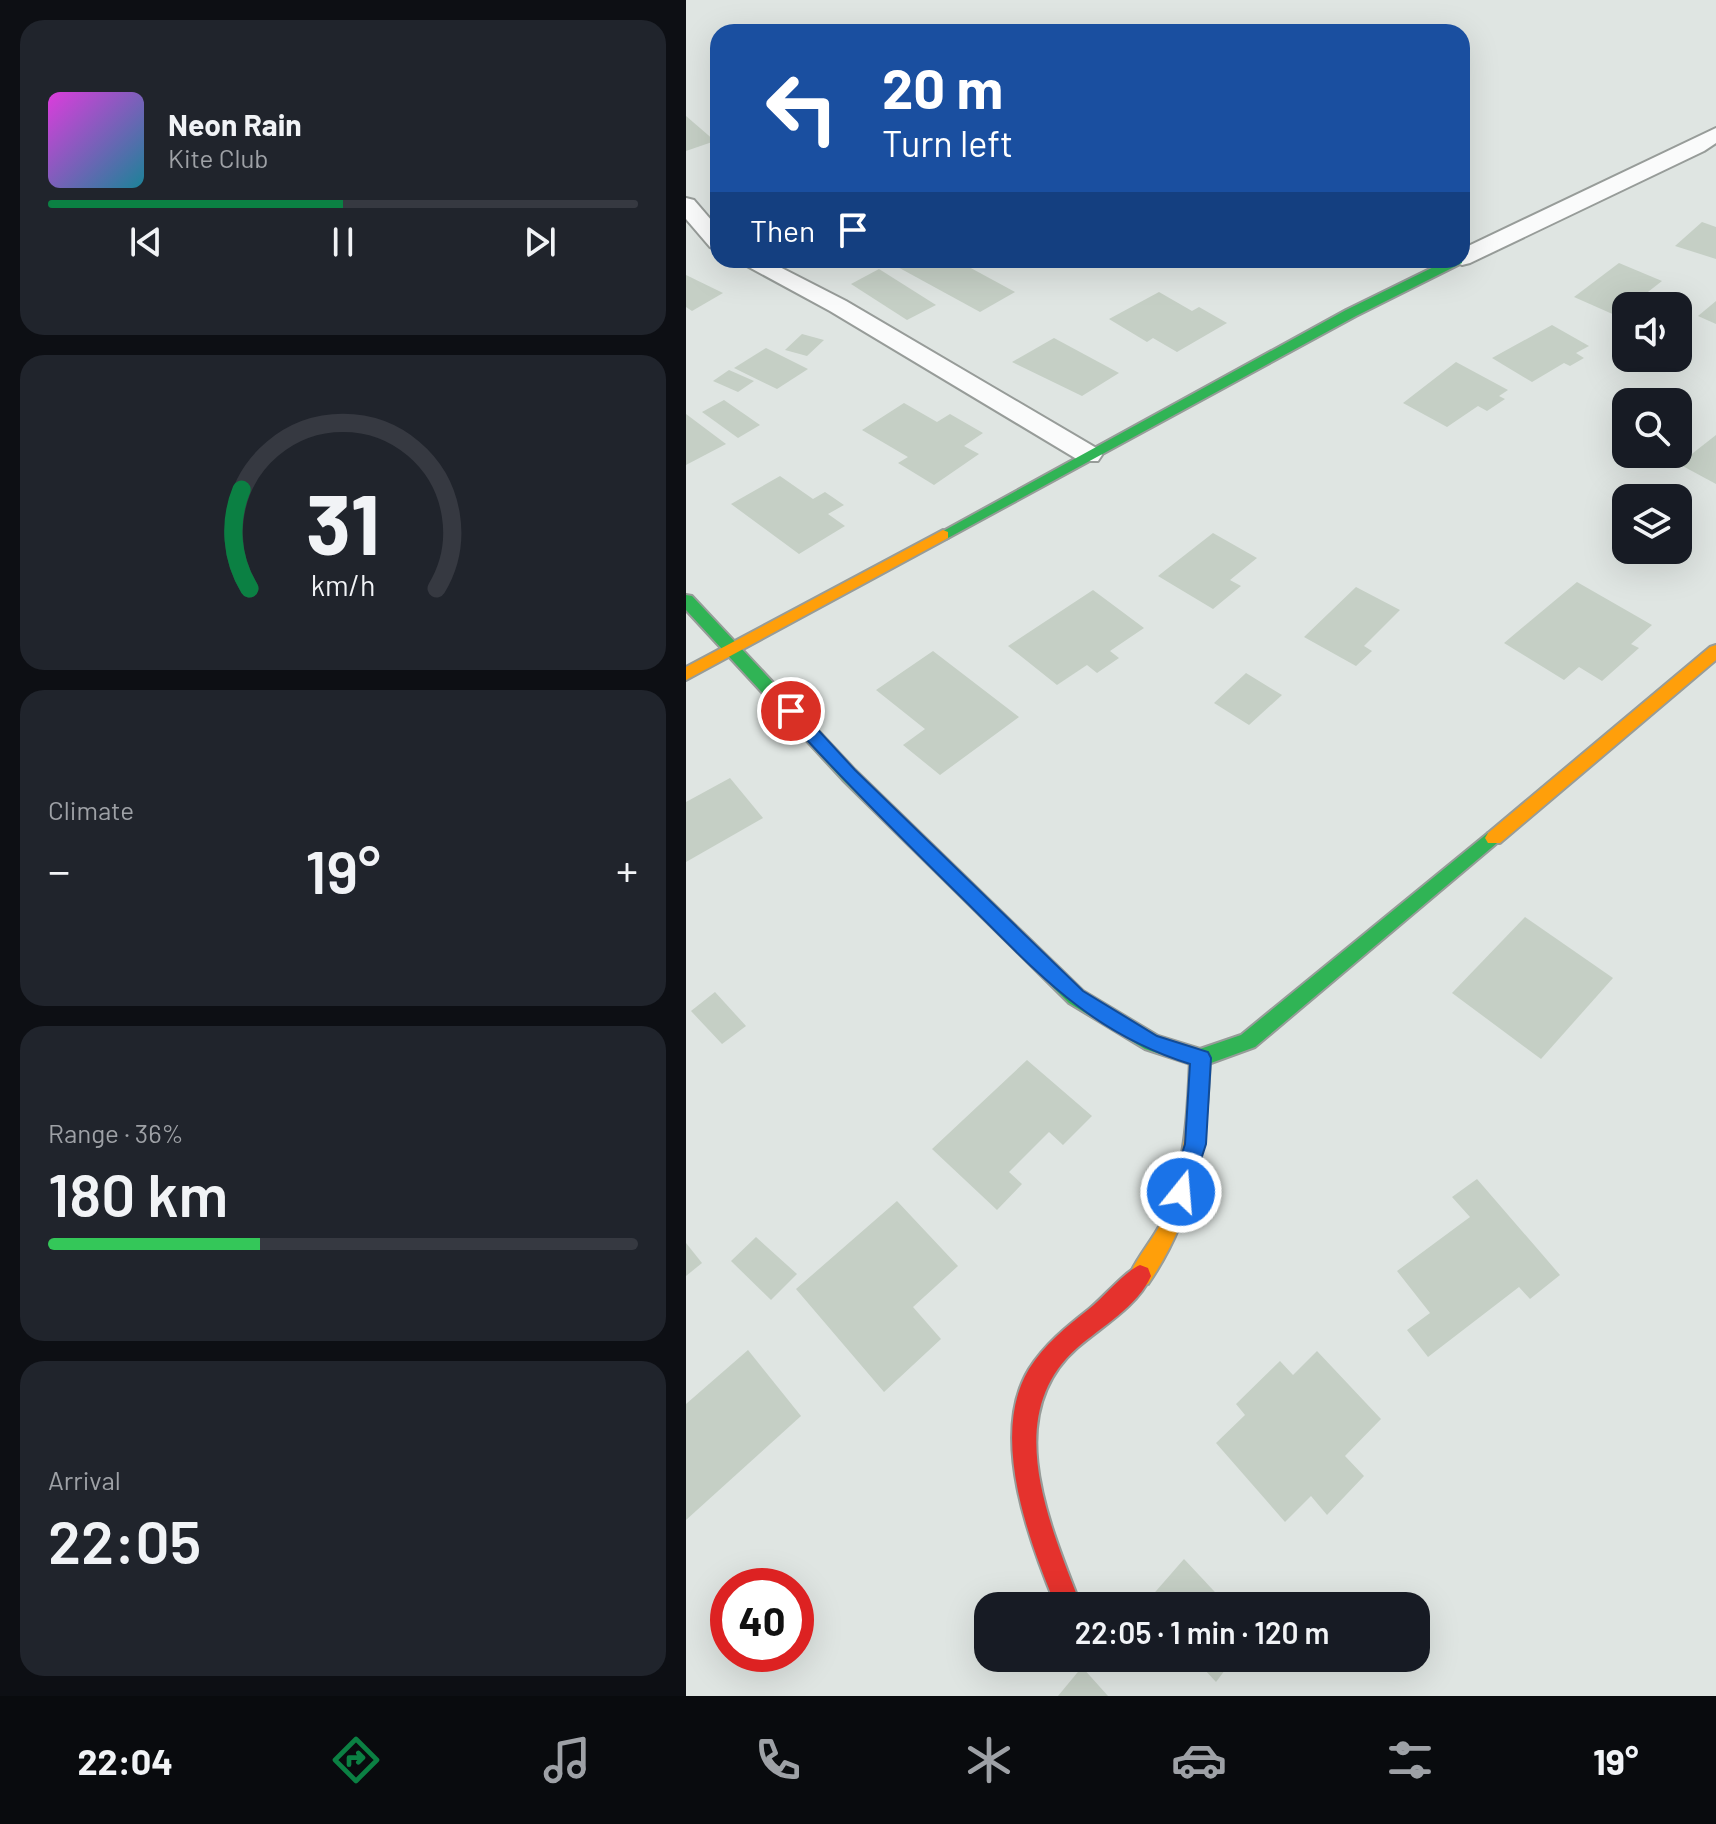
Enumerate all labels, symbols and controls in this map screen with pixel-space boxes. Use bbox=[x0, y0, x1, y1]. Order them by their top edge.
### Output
text: 20 m bbox=[882, 53, 1003, 120]
icon: left bbox=[750, 56, 854, 160]
text: Neon Rain bbox=[168, 106, 302, 142]
text: Turn left bbox=[882, 121, 1013, 164]
text: Kite Club bbox=[168, 142, 269, 173]
icon: arrive bbox=[831, 208, 875, 252]
text: Then bbox=[750, 212, 815, 248]
icon: previous bbox=[124, 220, 168, 264]
icon: pause bbox=[321, 220, 365, 264]
icon: next bbox=[518, 220, 562, 264]
map controls bbox=[1612, 292, 1692, 564]
button: sound bbox=[1612, 292, 1692, 372]
button: search bbox=[1612, 388, 1692, 468]
text: 31 bbox=[306, 471, 380, 571]
button: layers bbox=[1612, 484, 1692, 564]
text: km/h bbox=[311, 567, 375, 602]
pin bbox=[757, 677, 825, 745]
icon: arrive bbox=[769, 689, 813, 733]
text: Climate bbox=[48, 794, 134, 825]
text: 19° bbox=[305, 834, 381, 906]
text: − bbox=[48, 843, 70, 896]
text: + bbox=[616, 843, 638, 896]
text: Range · 36% bbox=[48, 1117, 184, 1148]
position arrow bbox=[1139, 1150, 1223, 1234]
text: 180 km bbox=[48, 1157, 228, 1229]
text: Arrival bbox=[48, 1464, 121, 1495]
text: 22:05 bbox=[48, 1504, 201, 1576]
speed limit sign: 40 bbox=[710, 1568, 814, 1672]
text: 22:05 · 1 min · 120 m bbox=[1075, 1614, 1329, 1650]
icon: directions bbox=[328, 1732, 384, 1788]
icon: music bbox=[539, 1732, 595, 1788]
icon: phone bbox=[750, 1732, 806, 1788]
icon: climate bbox=[961, 1732, 1017, 1788]
icon: car bbox=[1171, 1732, 1227, 1788]
icon: filters bbox=[1382, 1732, 1438, 1788]
text: 22:04 bbox=[77, 1739, 173, 1782]
text: 19° bbox=[1593, 1739, 1638, 1782]

